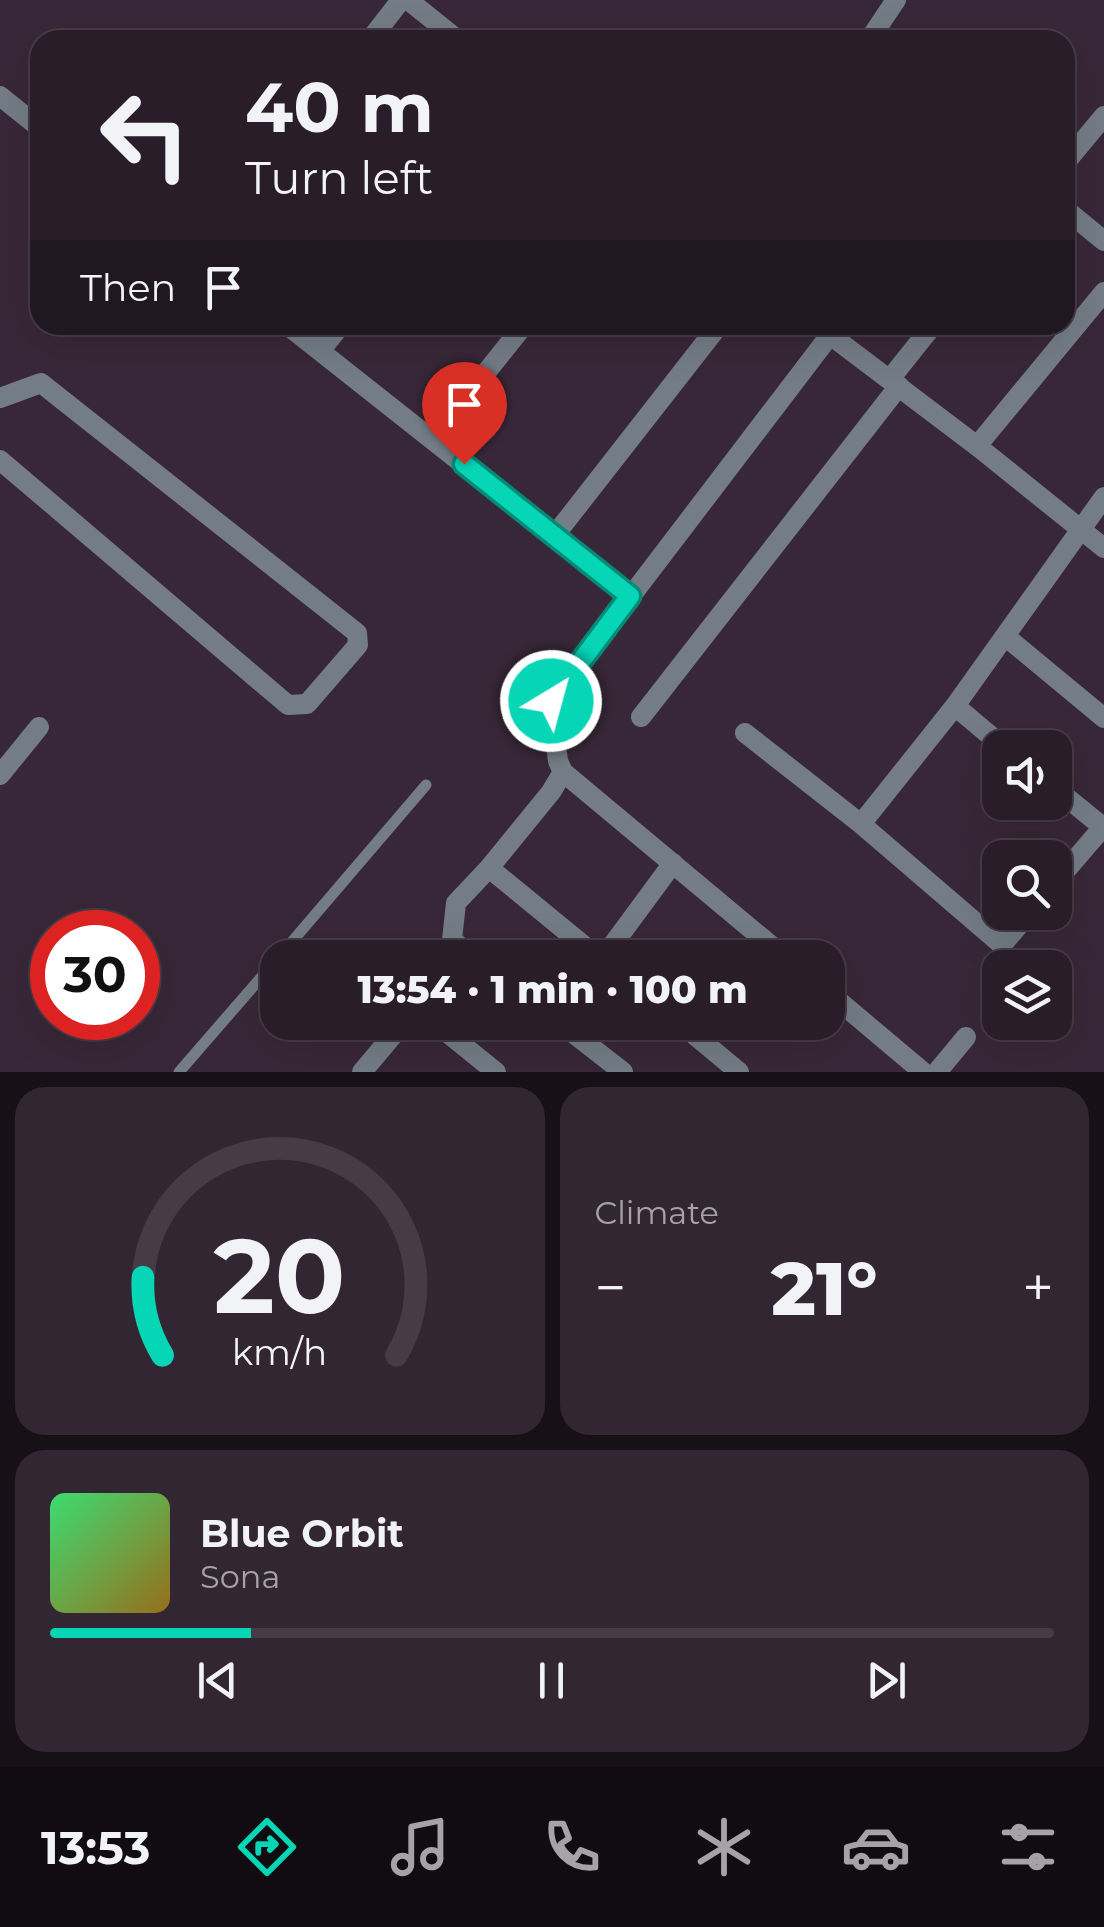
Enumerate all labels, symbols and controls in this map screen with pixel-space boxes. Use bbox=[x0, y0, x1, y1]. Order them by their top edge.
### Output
text: 40 m bbox=[245, 64, 434, 150]
icon: left bbox=[80, 70, 210, 200]
text: Turn left bbox=[245, 150, 433, 205]
icon: arrive bbox=[196, 260, 251, 315]
text: Then bbox=[80, 264, 176, 311]
pin bbox=[422, 362, 507, 465]
icon: arrive bbox=[437, 377, 492, 432]
position arrow bbox=[499, 649, 603, 753]
map controls bbox=[982, 730, 1072, 1040]
button: sound bbox=[982, 730, 1072, 820]
button: search bbox=[982, 840, 1072, 930]
speed limit sign: 30 bbox=[30, 910, 160, 1040]
button: layers bbox=[982, 950, 1072, 1040]
text: 13:54 · 1 min · 100 m bbox=[357, 966, 748, 1013]
text: Climate bbox=[595, 1193, 719, 1232]
text: 20 bbox=[214, 1212, 346, 1339]
text: 21° bbox=[771, 1242, 878, 1334]
text: − bbox=[595, 1254, 626, 1321]
text: + bbox=[1022, 1254, 1054, 1321]
text: km/h bbox=[232, 1330, 327, 1374]
text: Blue Orbit bbox=[200, 1510, 404, 1557]
text: Sona bbox=[200, 1557, 280, 1596]
icon: previous bbox=[190, 1653, 245, 1708]
icon: pause bbox=[524, 1653, 579, 1708]
icon: next bbox=[859, 1653, 914, 1708]
icon: directions bbox=[232, 1812, 302, 1882]
icon: music bbox=[385, 1812, 455, 1882]
icon: phone bbox=[537, 1812, 607, 1882]
icon: climate bbox=[689, 1812, 759, 1882]
icon: car bbox=[841, 1812, 911, 1882]
icon: filters bbox=[993, 1812, 1063, 1882]
text: 13:53 bbox=[41, 1820, 150, 1875]

